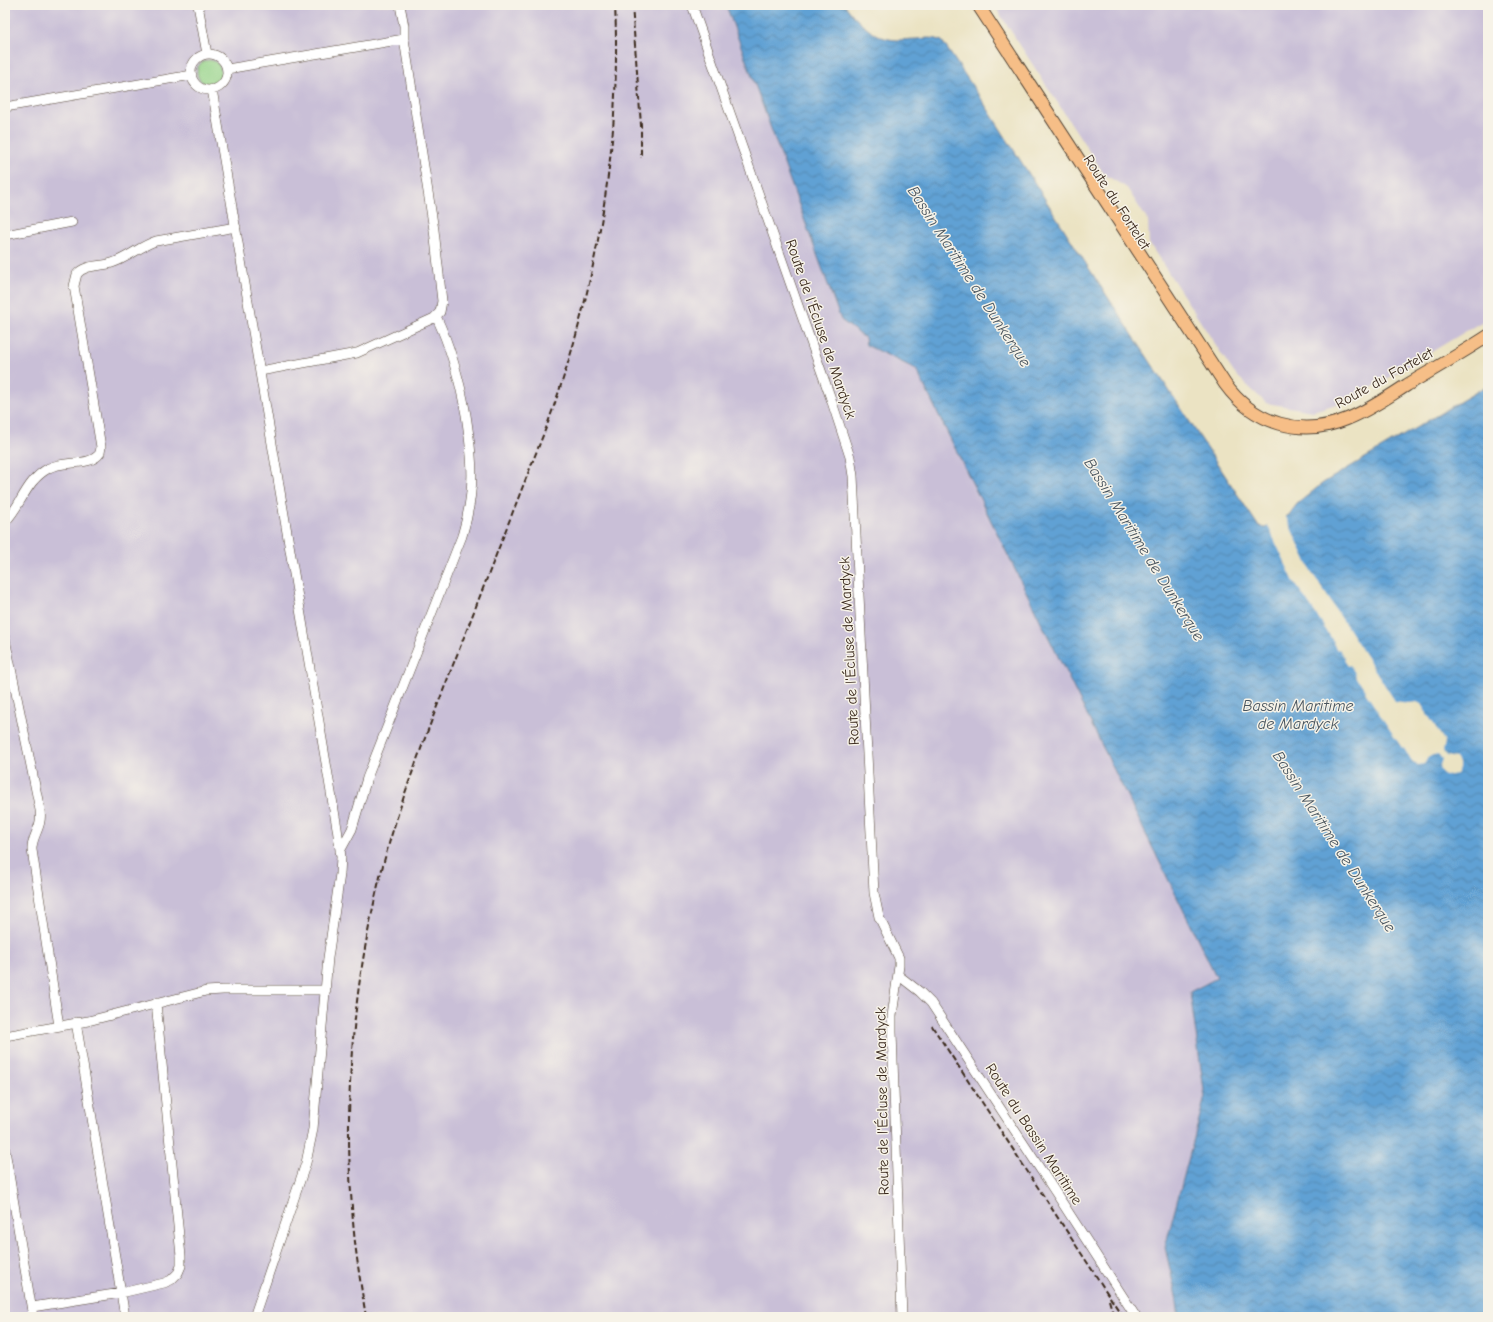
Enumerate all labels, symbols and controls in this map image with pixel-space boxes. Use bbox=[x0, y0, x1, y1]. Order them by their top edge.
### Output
street label: Route du Fortelet bbox=[1080, 151, 1155, 253]
water label: Bassin Maritime de Dunkerque bbox=[904, 183, 1034, 370]
street label: Route de l'Écluse de Mardyck bbox=[782, 237, 861, 422]
street label: Route du Fortelet bbox=[1332, 343, 1437, 412]
water label: Bassin Maritime de Dunkerque bbox=[1080, 455, 1208, 644]
street label: Route de l'Écluse de Mardyck bbox=[834, 556, 863, 746]
water label: Bassin Maritime de Mardyck bbox=[1243, 697, 1353, 733]
water label: Bassin Maritime de Dunkerque bbox=[1269, 748, 1399, 935]
street label: Route de l'Écluse de Mardyck bbox=[870, 1006, 893, 1195]
street label: Route du Bassin Maritime bbox=[982, 1060, 1087, 1208]

